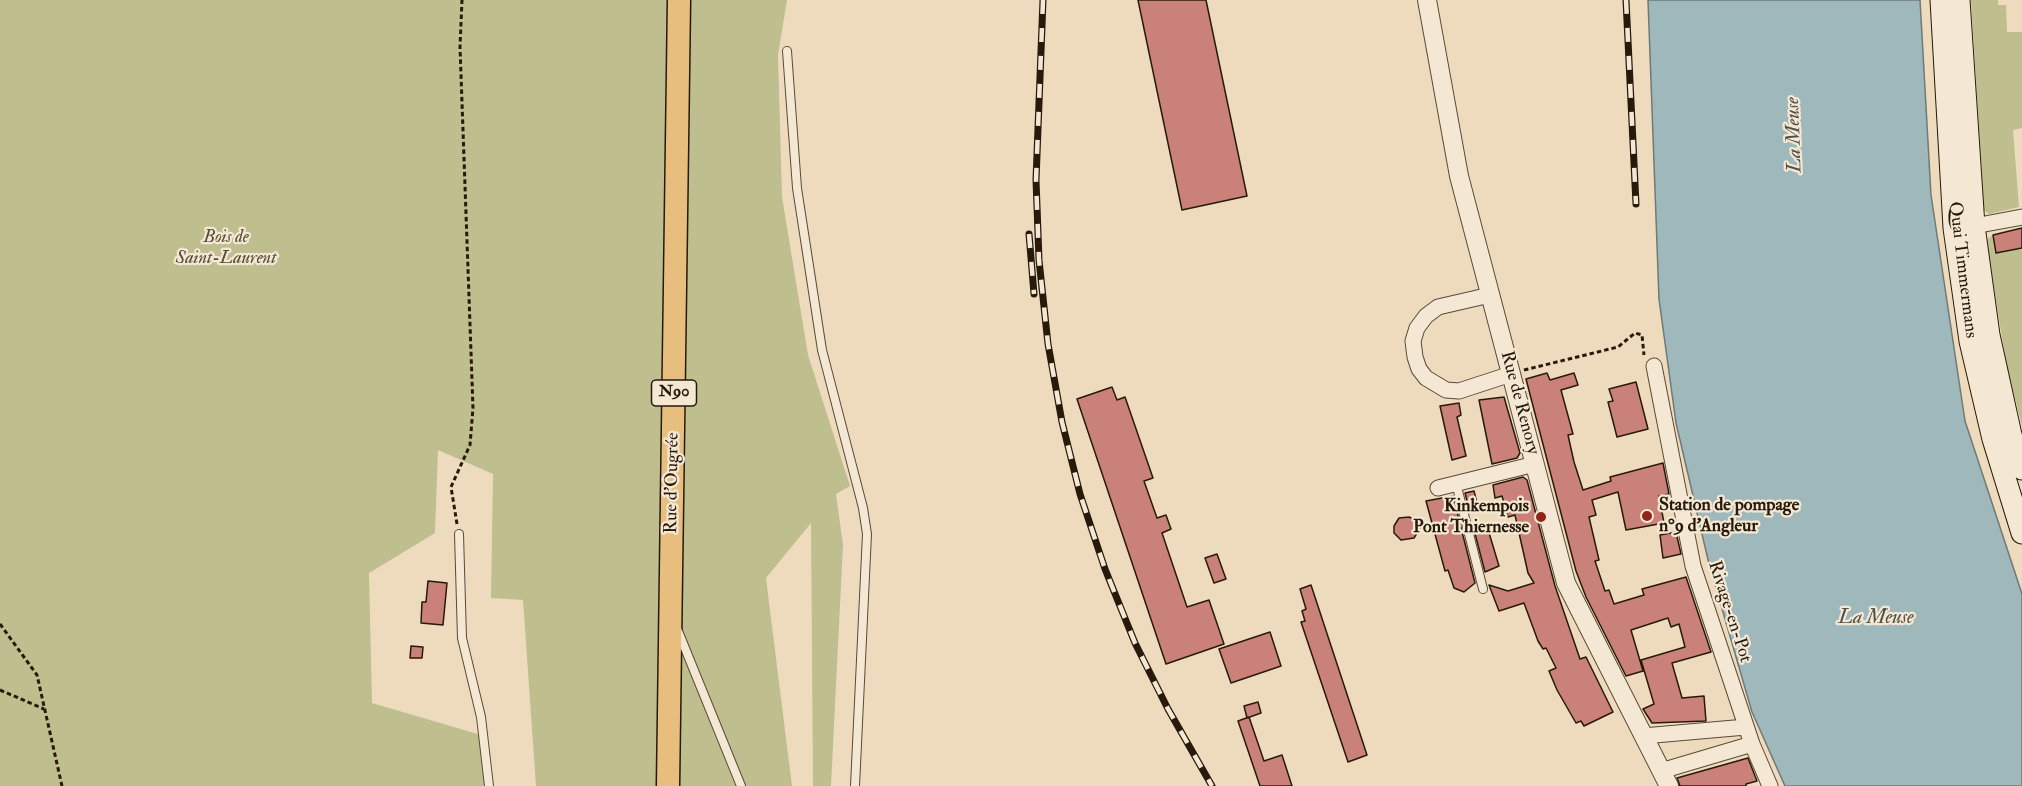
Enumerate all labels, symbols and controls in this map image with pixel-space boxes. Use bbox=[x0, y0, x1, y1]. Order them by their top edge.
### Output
water label: La Meuse bbox=[1782, 97, 1808, 173]
street label: Quai Timmermans bbox=[1943, 201, 1981, 339]
park label: Bois de Saint-Laurent bbox=[176, 227, 276, 270]
street label: Rue de Renory bbox=[1495, 349, 1543, 457]
road number: N90 bbox=[652, 380, 696, 406]
street label: Rue d'Ougrée bbox=[661, 432, 685, 534]
place label: Station de pompage n°9 d'Angleur bbox=[1659, 495, 1799, 538]
place label: Kinkempois Pont Thiernesse bbox=[1413, 496, 1529, 538]
marker: Station de pompage n°9 d'Angleur bbox=[1640, 509, 1654, 523]
marker: Kinkempois Pont Thiernesse bbox=[1534, 510, 1548, 524]
street label: Rivage-en-Pot bbox=[1702, 558, 1756, 666]
water label: La Meuse bbox=[1838, 607, 1914, 631]

